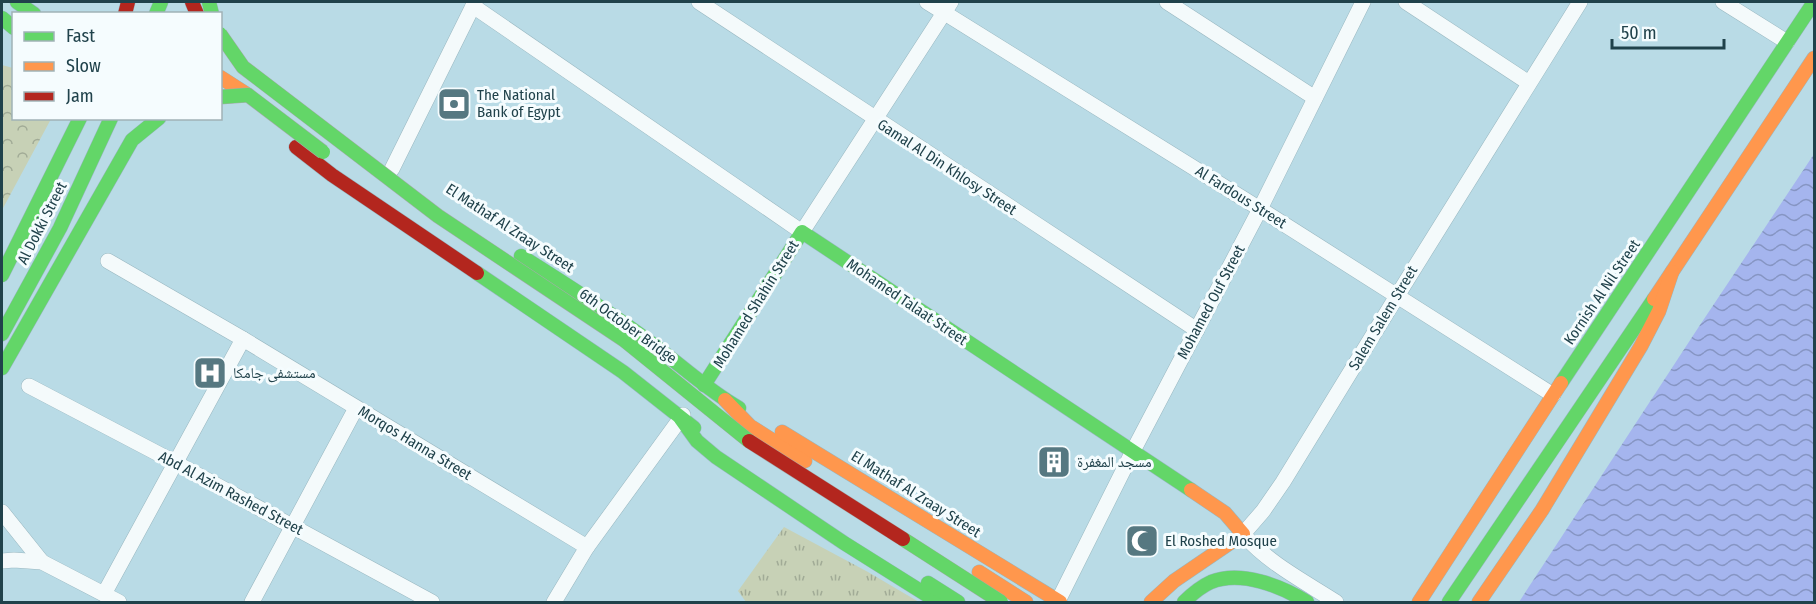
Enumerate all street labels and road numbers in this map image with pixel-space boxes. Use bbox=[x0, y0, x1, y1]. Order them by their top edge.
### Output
street label: Gamal Al Din Khlosy Street bbox=[874, 115, 1020, 219]
street label: Al Fardous Street bbox=[1192, 162, 1290, 232]
street label: Al Dokki Street bbox=[14, 179, 71, 267]
street label: El Mathaf Al Zraay Street bbox=[443, 180, 578, 276]
street label: Kornish Al Nil Street bbox=[1560, 236, 1644, 348]
street label: Mohamed Shahin Street bbox=[709, 237, 803, 371]
street label: Mohamed Ouf Street bbox=[1173, 242, 1249, 362]
street label: Mohamed Talaat Street bbox=[843, 255, 971, 349]
street label: Salem Salem Street bbox=[1345, 262, 1421, 374]
street label: 6th October Bridge bbox=[576, 285, 680, 367]
street label: Morqos Hanna Street bbox=[355, 402, 475, 484]
street label: Abd Al Azim Rashed Street bbox=[156, 447, 306, 539]
street label: El Mathaf Al Zraay Street bbox=[848, 447, 984, 541]

